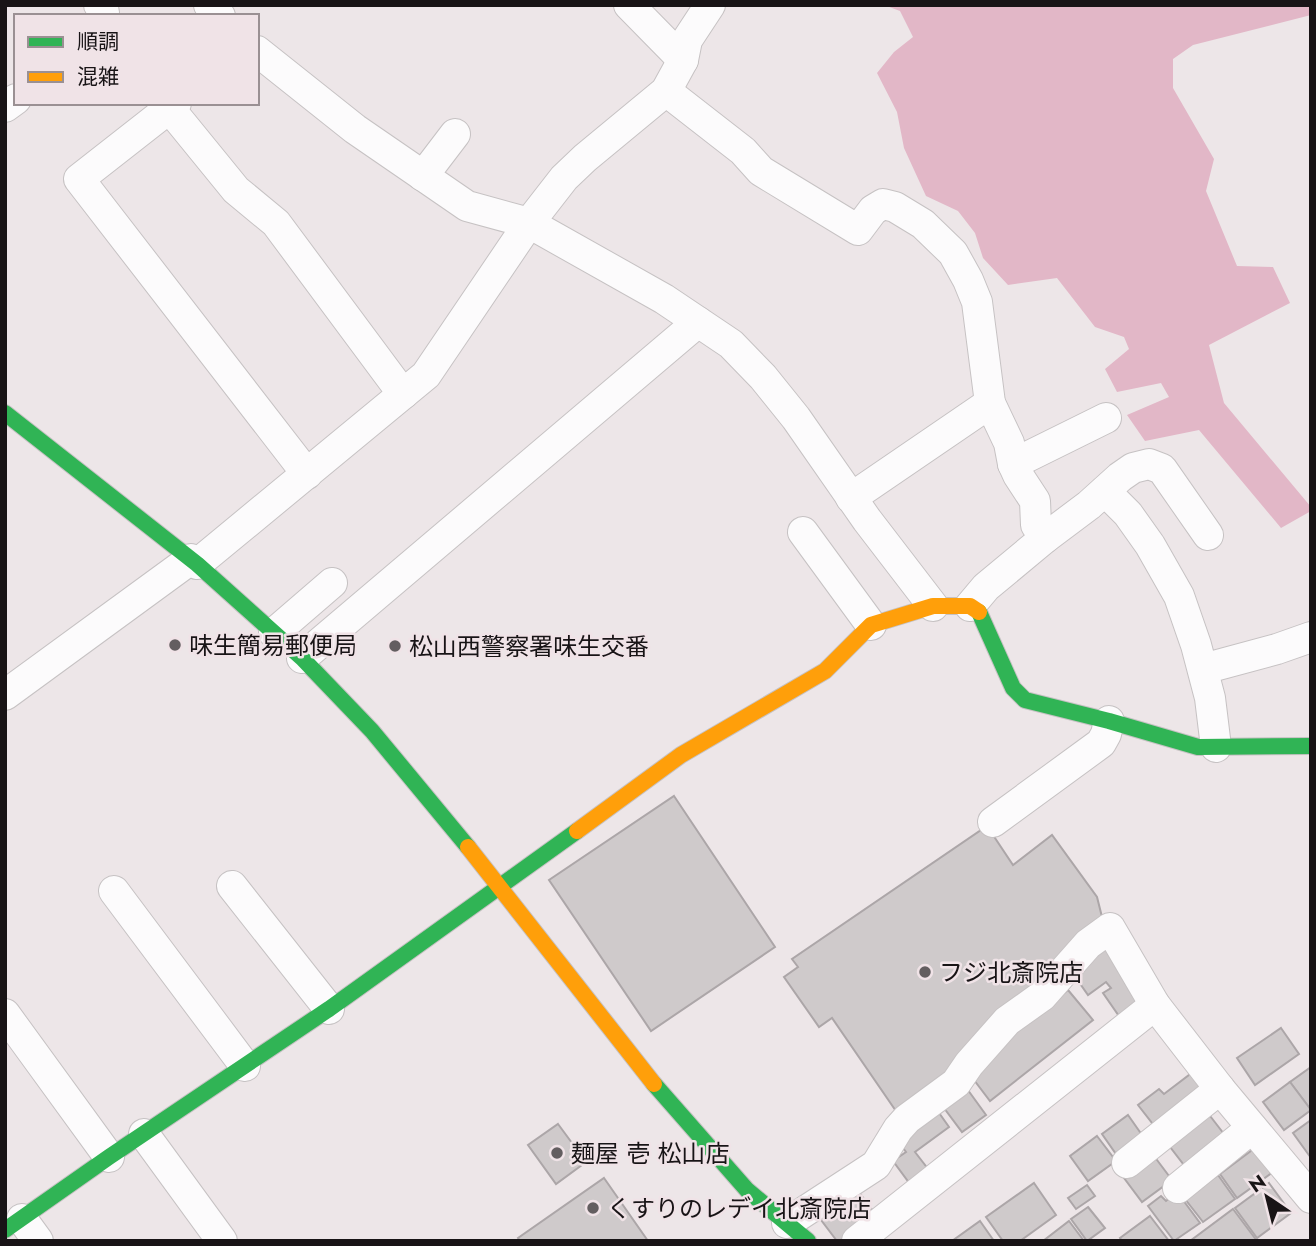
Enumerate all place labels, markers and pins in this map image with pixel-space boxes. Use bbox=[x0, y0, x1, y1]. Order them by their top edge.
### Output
place label: 味生簡易郵便局 bbox=[189, 628, 357, 663]
place label: 松山西警察署味生交番 bbox=[409, 629, 649, 664]
marker: 味生簡易郵便局 bbox=[167, 637, 183, 653]
marker: 松山西警察署味生交番 bbox=[387, 638, 403, 654]
place label: フジ北斎院店 bbox=[939, 955, 1083, 990]
marker: フジ北斎院店 bbox=[917, 964, 933, 980]
place label: 麺屋 壱 松山店 bbox=[571, 1136, 729, 1171]
marker: 麺屋 壱 松山店 bbox=[549, 1145, 565, 1161]
place label: くすりのレデイ北斎院店 bbox=[607, 1191, 871, 1226]
marker: くすりのレデイ北斎院店 bbox=[585, 1200, 601, 1216]

